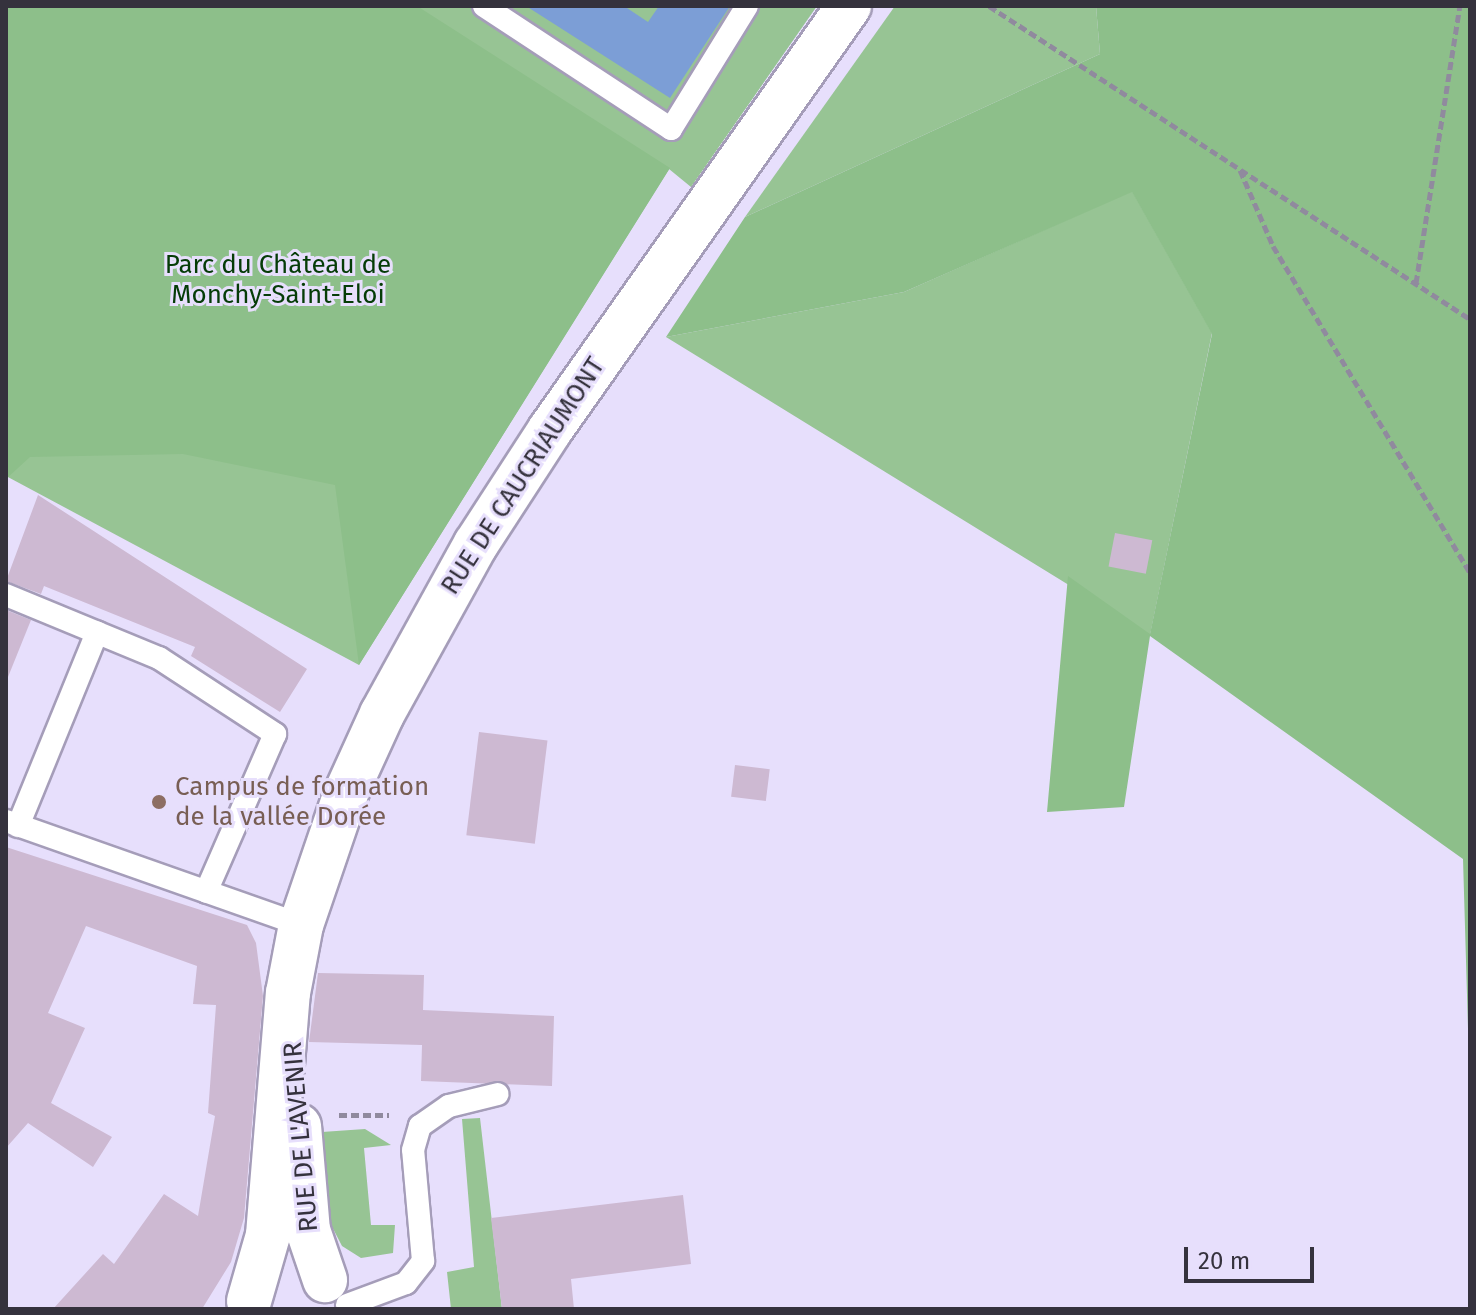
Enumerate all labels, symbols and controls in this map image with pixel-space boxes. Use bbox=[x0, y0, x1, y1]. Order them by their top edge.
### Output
park label: Parc du Château de Monchy-Saint-Eloi bbox=[165, 249, 391, 310]
street label: RUE DE CAUCRIAUMONT bbox=[435, 352, 611, 600]
place label: Campus de formation de la vallée Dorée bbox=[175, 771, 429, 832]
marker: Campus de formation de la vallée Dorée bbox=[150, 793, 168, 811]
street label: RUE DE L'AVENIR bbox=[277, 1041, 325, 1233]
scale bar bbox=[1188, 1231, 1318, 1281]
text: 20 m bbox=[1198, 1247, 1250, 1275]

